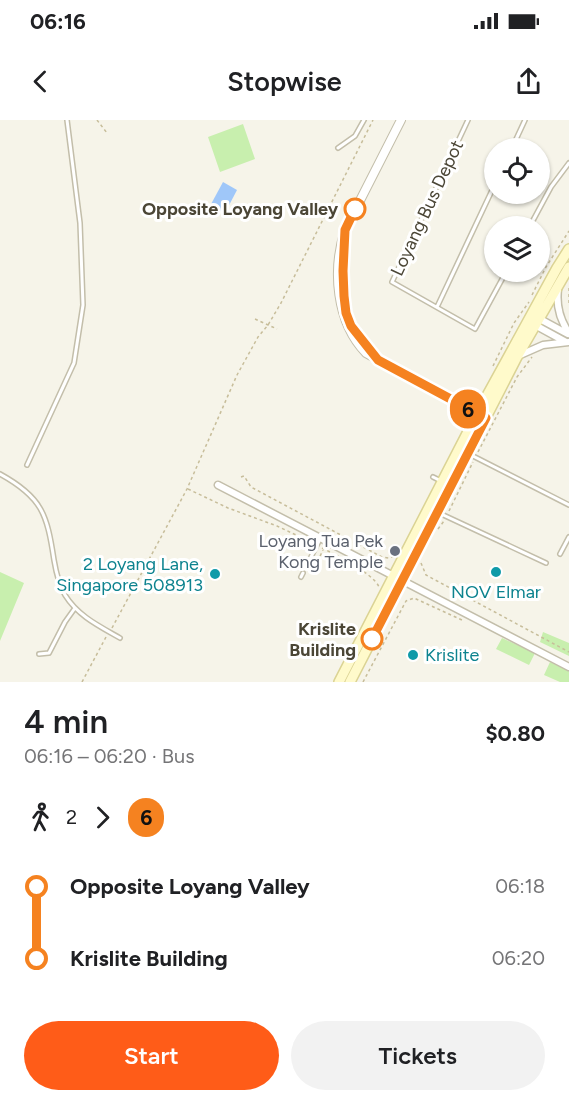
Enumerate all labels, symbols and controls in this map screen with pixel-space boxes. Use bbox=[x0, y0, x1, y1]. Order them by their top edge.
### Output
text: 06:16 bbox=[30, 8, 86, 35]
icon: back bbox=[24, 65, 57, 98]
text: Stopwise bbox=[227, 65, 342, 98]
icon: share bbox=[512, 65, 545, 98]
street label: Loyang Bus Depot bbox=[386, 137, 468, 279]
map controls bbox=[484, 138, 550, 282]
button: locate bbox=[484, 138, 550, 204]
place label: Opposite Loyang Valley bbox=[142, 198, 339, 220]
marker: Opposite Loyang Valley bbox=[344, 198, 366, 220]
button: layers bbox=[484, 216, 550, 282]
line badge: 6 bbox=[448, 390, 488, 428]
text: 6 bbox=[462, 397, 474, 422]
place label: Loyang Tua Pek Kong Temple bbox=[258, 530, 383, 573]
marker: Loyang Tua Pek Kong Temple bbox=[388, 544, 402, 558]
place label: 2 Loyang Lane, Singapore 508913 bbox=[56, 553, 203, 596]
marker: NOV Elmar bbox=[489, 565, 503, 579]
marker: 2 Loyang Lane, Singapore 508913 bbox=[208, 567, 222, 581]
place label: NOV Elmar bbox=[451, 581, 541, 603]
place label: Krislite Building bbox=[289, 618, 356, 661]
marker: Krislite Building bbox=[361, 628, 383, 650]
place label: Krislite bbox=[425, 644, 479, 666]
marker: Krislite bbox=[406, 648, 420, 662]
text: 4 min bbox=[24, 702, 108, 741]
text: $0.80 bbox=[485, 720, 545, 747]
text: 06:16 – 06:20 · Bus bbox=[24, 744, 195, 768]
icon: walk bbox=[24, 801, 57, 834]
icon: forward bbox=[86, 801, 119, 834]
text: 2 bbox=[66, 805, 77, 829]
text: 6 bbox=[140, 805, 152, 830]
text: Opposite Loyang Valley bbox=[70, 873, 310, 900]
text: 06:18 bbox=[495, 874, 545, 898]
text: Krislite Building bbox=[70, 945, 228, 972]
text: 06:20 bbox=[492, 946, 545, 970]
button: Start bbox=[24, 1021, 279, 1090]
button: Tickets bbox=[291, 1021, 545, 1090]

